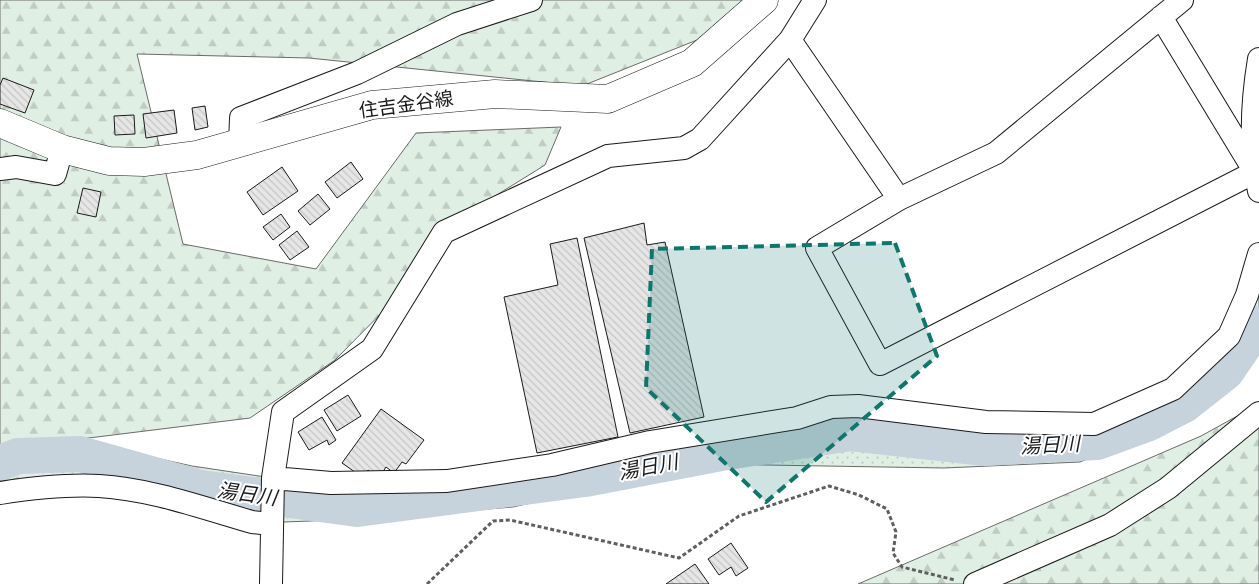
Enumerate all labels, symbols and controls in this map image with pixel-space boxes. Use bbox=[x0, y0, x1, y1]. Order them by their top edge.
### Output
street label: 住吉金谷線 bbox=[357, 85, 455, 124]
water label: 湯日川 bbox=[1019, 429, 1083, 462]
water label: 湯日川 bbox=[616, 447, 682, 487]
water label: 湯日川 bbox=[215, 476, 281, 513]

